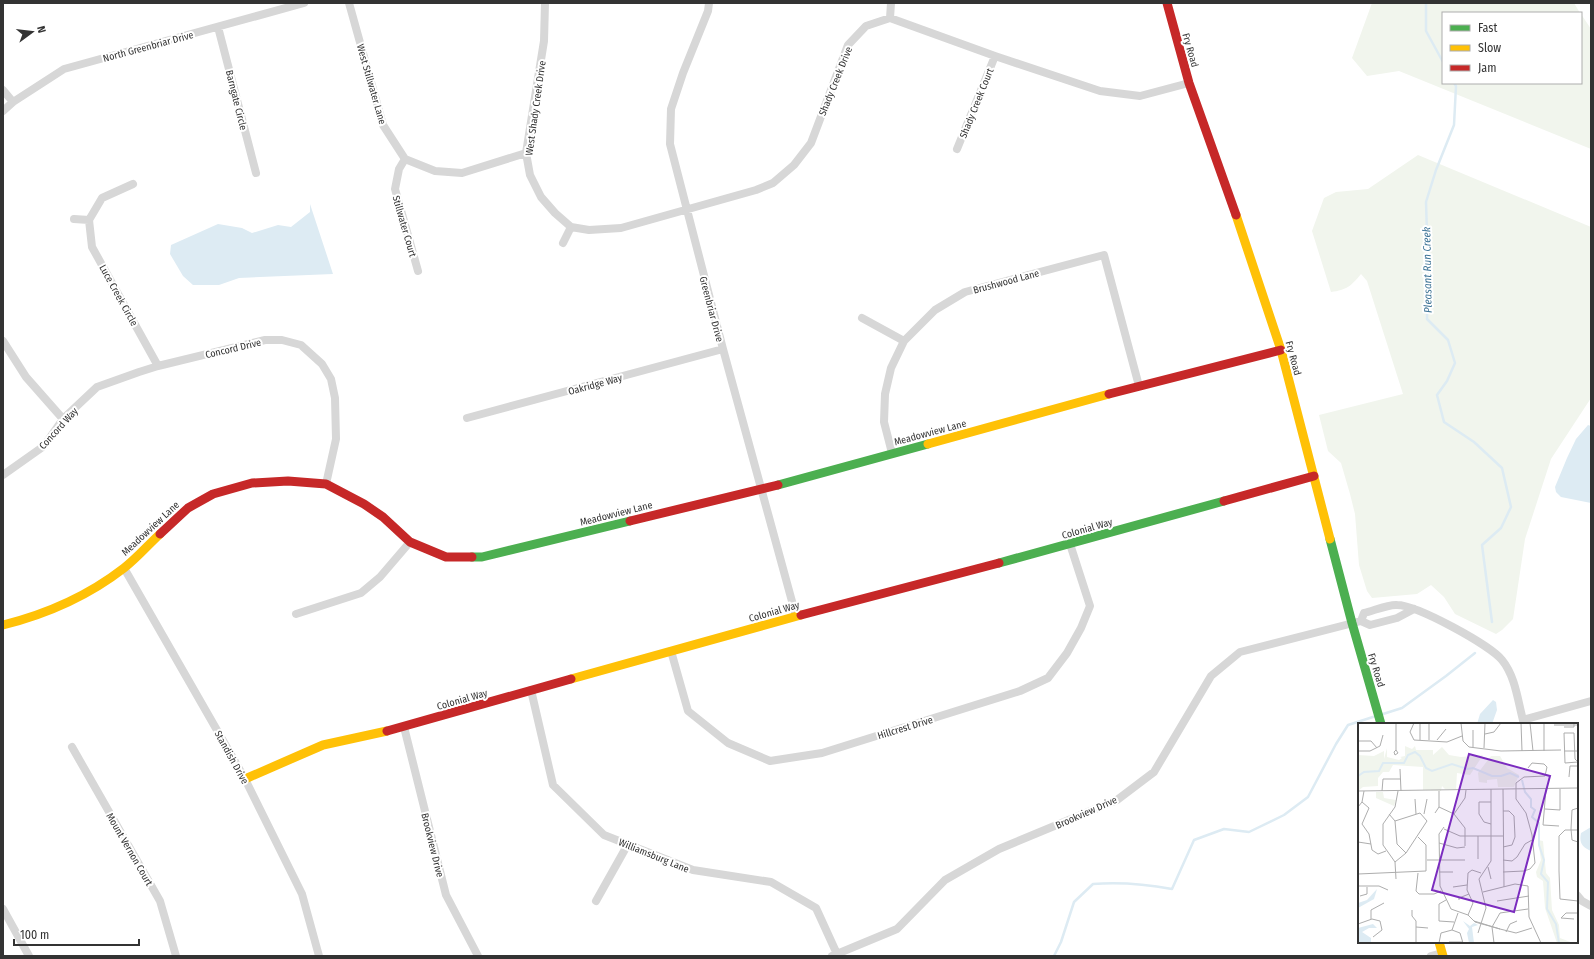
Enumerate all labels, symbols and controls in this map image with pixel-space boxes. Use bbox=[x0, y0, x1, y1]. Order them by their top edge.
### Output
north arrow bbox=[12, 12, 52, 52]
legend bbox=[1442, 12, 1582, 84]
text: Fast bbox=[1478, 21, 1497, 35]
text: N bbox=[34, 25, 48, 34]
street label: North Greenbriar Drive bbox=[102, 29, 195, 65]
street label: Fry Road bbox=[1179, 32, 1201, 69]
text: Slow bbox=[1478, 41, 1501, 55]
street label: West Stillwater Lane bbox=[354, 43, 388, 126]
street label: Shady Creek Drive bbox=[817, 45, 855, 118]
street label: West Shady Creek Drive bbox=[523, 60, 549, 156]
text: Jam bbox=[1478, 61, 1496, 75]
street label: Shady Creek Court bbox=[957, 66, 997, 140]
street label: Barngate Circle bbox=[223, 69, 249, 132]
street label: Stillwater Court bbox=[390, 194, 419, 259]
water label: Pleasant Run Creek bbox=[1420, 226, 1435, 313]
street label: Luce Creek Circle bbox=[96, 263, 140, 328]
street label: Brushwood Lane bbox=[972, 267, 1041, 297]
street label: Greenbriar Drive bbox=[697, 275, 726, 343]
street label: Concord Drive bbox=[204, 337, 262, 361]
street label: Fry Road bbox=[1283, 340, 1303, 377]
street label: Oakridge Way bbox=[567, 372, 624, 398]
street label: Concord Way bbox=[37, 405, 81, 452]
street label: Meadowview Lane bbox=[893, 418, 968, 448]
street label: Meadowview Lane bbox=[119, 499, 182, 558]
street label: Meadowview Lane bbox=[579, 499, 654, 529]
street label: Colonial Way bbox=[1061, 516, 1114, 542]
street label: Colonial Way bbox=[748, 599, 801, 625]
street label: Fry Road bbox=[1365, 652, 1387, 689]
street label: Colonial Way bbox=[436, 687, 489, 713]
street label: Hillcrest Drive bbox=[876, 714, 934, 742]
inset map bbox=[1358, 723, 1578, 943]
street label: Standish Drive bbox=[212, 729, 251, 786]
street label: Brookview Drive bbox=[1054, 794, 1119, 832]
street label: Mount Vernon Court bbox=[103, 811, 155, 889]
street label: Brookview Drive bbox=[418, 812, 446, 879]
street label: Williamsburg Lane bbox=[617, 836, 691, 876]
scale bar bbox=[14, 921, 139, 947]
text: 100 m bbox=[20, 928, 49, 942]

